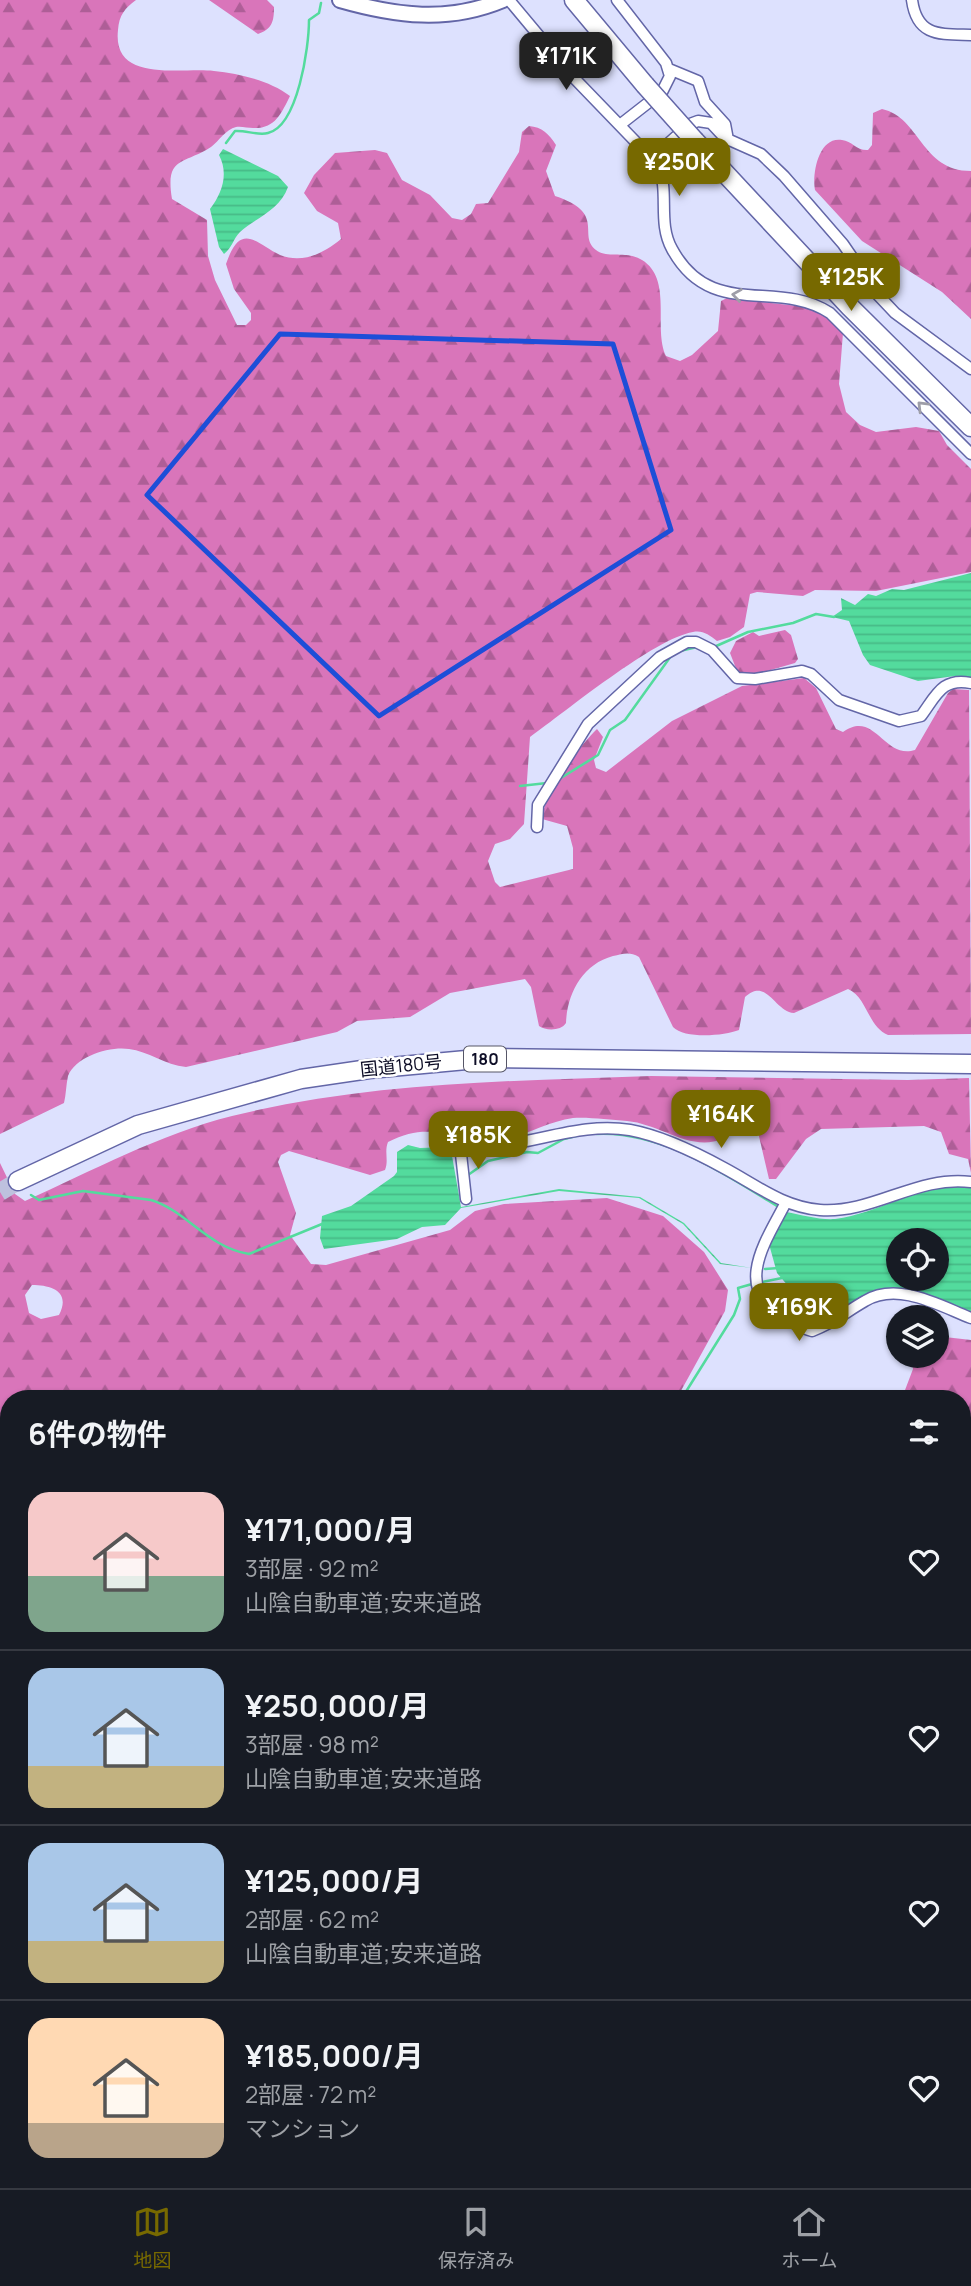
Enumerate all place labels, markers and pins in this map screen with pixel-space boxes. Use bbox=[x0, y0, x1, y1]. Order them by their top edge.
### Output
pin: ¥171K bbox=[517, 32, 615, 92]
pin: ¥250K bbox=[630, 138, 728, 198]
pin: ¥125K bbox=[802, 254, 900, 313]
pin: ¥164K bbox=[672, 1090, 770, 1150]
pin: ¥185K bbox=[429, 1112, 527, 1171]
pin: ¥169K bbox=[750, 1284, 848, 1343]

